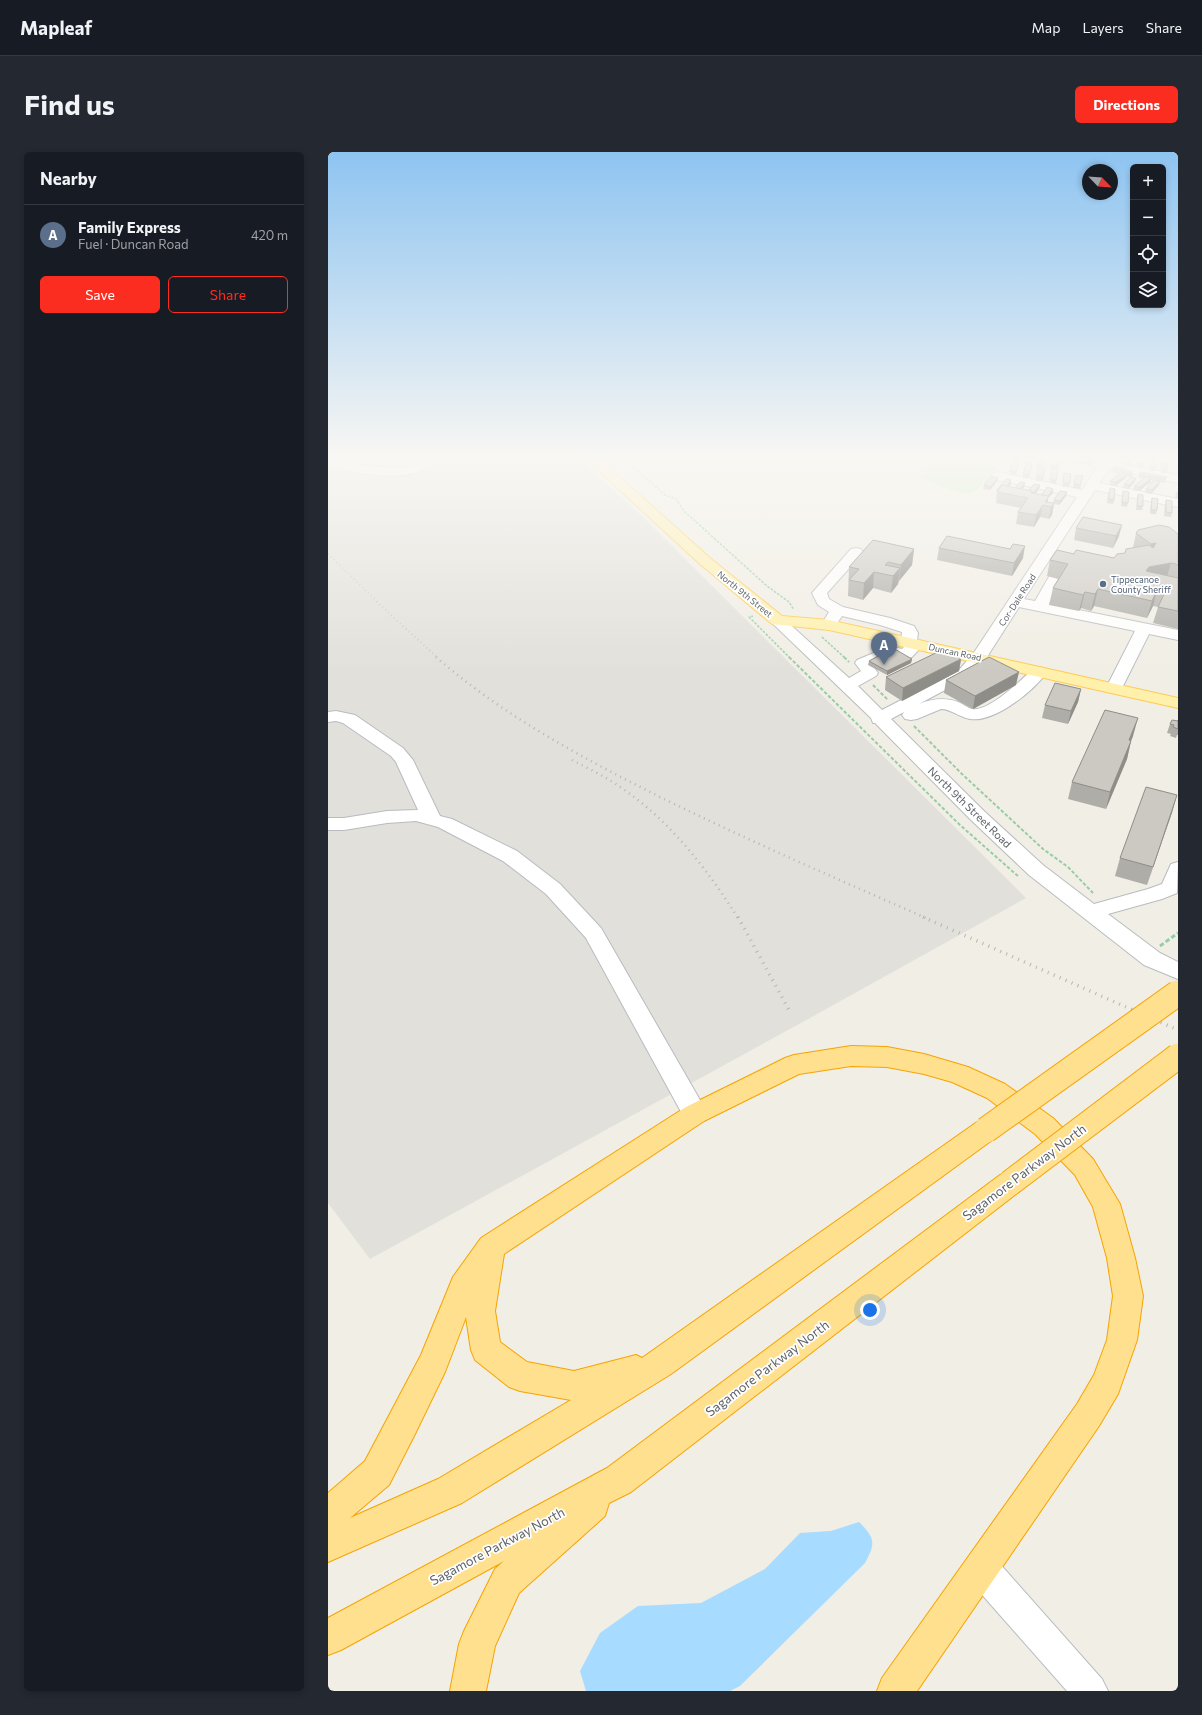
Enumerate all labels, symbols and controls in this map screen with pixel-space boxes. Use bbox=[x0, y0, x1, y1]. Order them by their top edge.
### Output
text: Mapleaf bbox=[20, 16, 92, 39]
text: Map bbox=[1032, 19, 1060, 36]
text: Layers bbox=[1082, 19, 1124, 36]
text: Share bbox=[1146, 19, 1182, 36]
button: Directions bbox=[1075, 86, 1178, 123]
text: Find us bbox=[24, 87, 115, 121]
north arrow bbox=[1082, 164, 1118, 200]
map controls bbox=[1130, 164, 1166, 308]
button: + bbox=[1130, 164, 1166, 200]
text: Nearby bbox=[40, 168, 97, 189]
button: − bbox=[1130, 200, 1166, 236]
text: Family Express bbox=[78, 218, 181, 236]
text: A bbox=[48, 227, 58, 243]
text: 420 m bbox=[251, 227, 288, 243]
text: Fuel · Duncan Road bbox=[78, 236, 189, 252]
button: locate bbox=[1130, 236, 1166, 272]
button: layers bbox=[1130, 272, 1166, 308]
button: Save bbox=[40, 276, 160, 313]
button: Share bbox=[168, 276, 288, 313]
street label: North 9th Street bbox=[715, 568, 775, 620]
street label: Cor-Dale Road bbox=[996, 572, 1038, 628]
place label: Tippecanoe County Sheriff bbox=[1111, 574, 1171, 595]
marker: Tippecanoe County Sheriff bbox=[1098, 579, 1108, 589]
pin: A bbox=[871, 632, 897, 665]
street label: Duncan Road bbox=[928, 641, 982, 663]
street label: North 9th Street Road bbox=[926, 764, 1014, 850]
street label: Sagamore Parkway North bbox=[959, 1120, 1089, 1224]
your location bbox=[860, 1300, 880, 1320]
street label: Sagamore Parkway North bbox=[702, 1316, 832, 1420]
street label: Sagamore Parkway North bbox=[427, 1504, 567, 1588]

